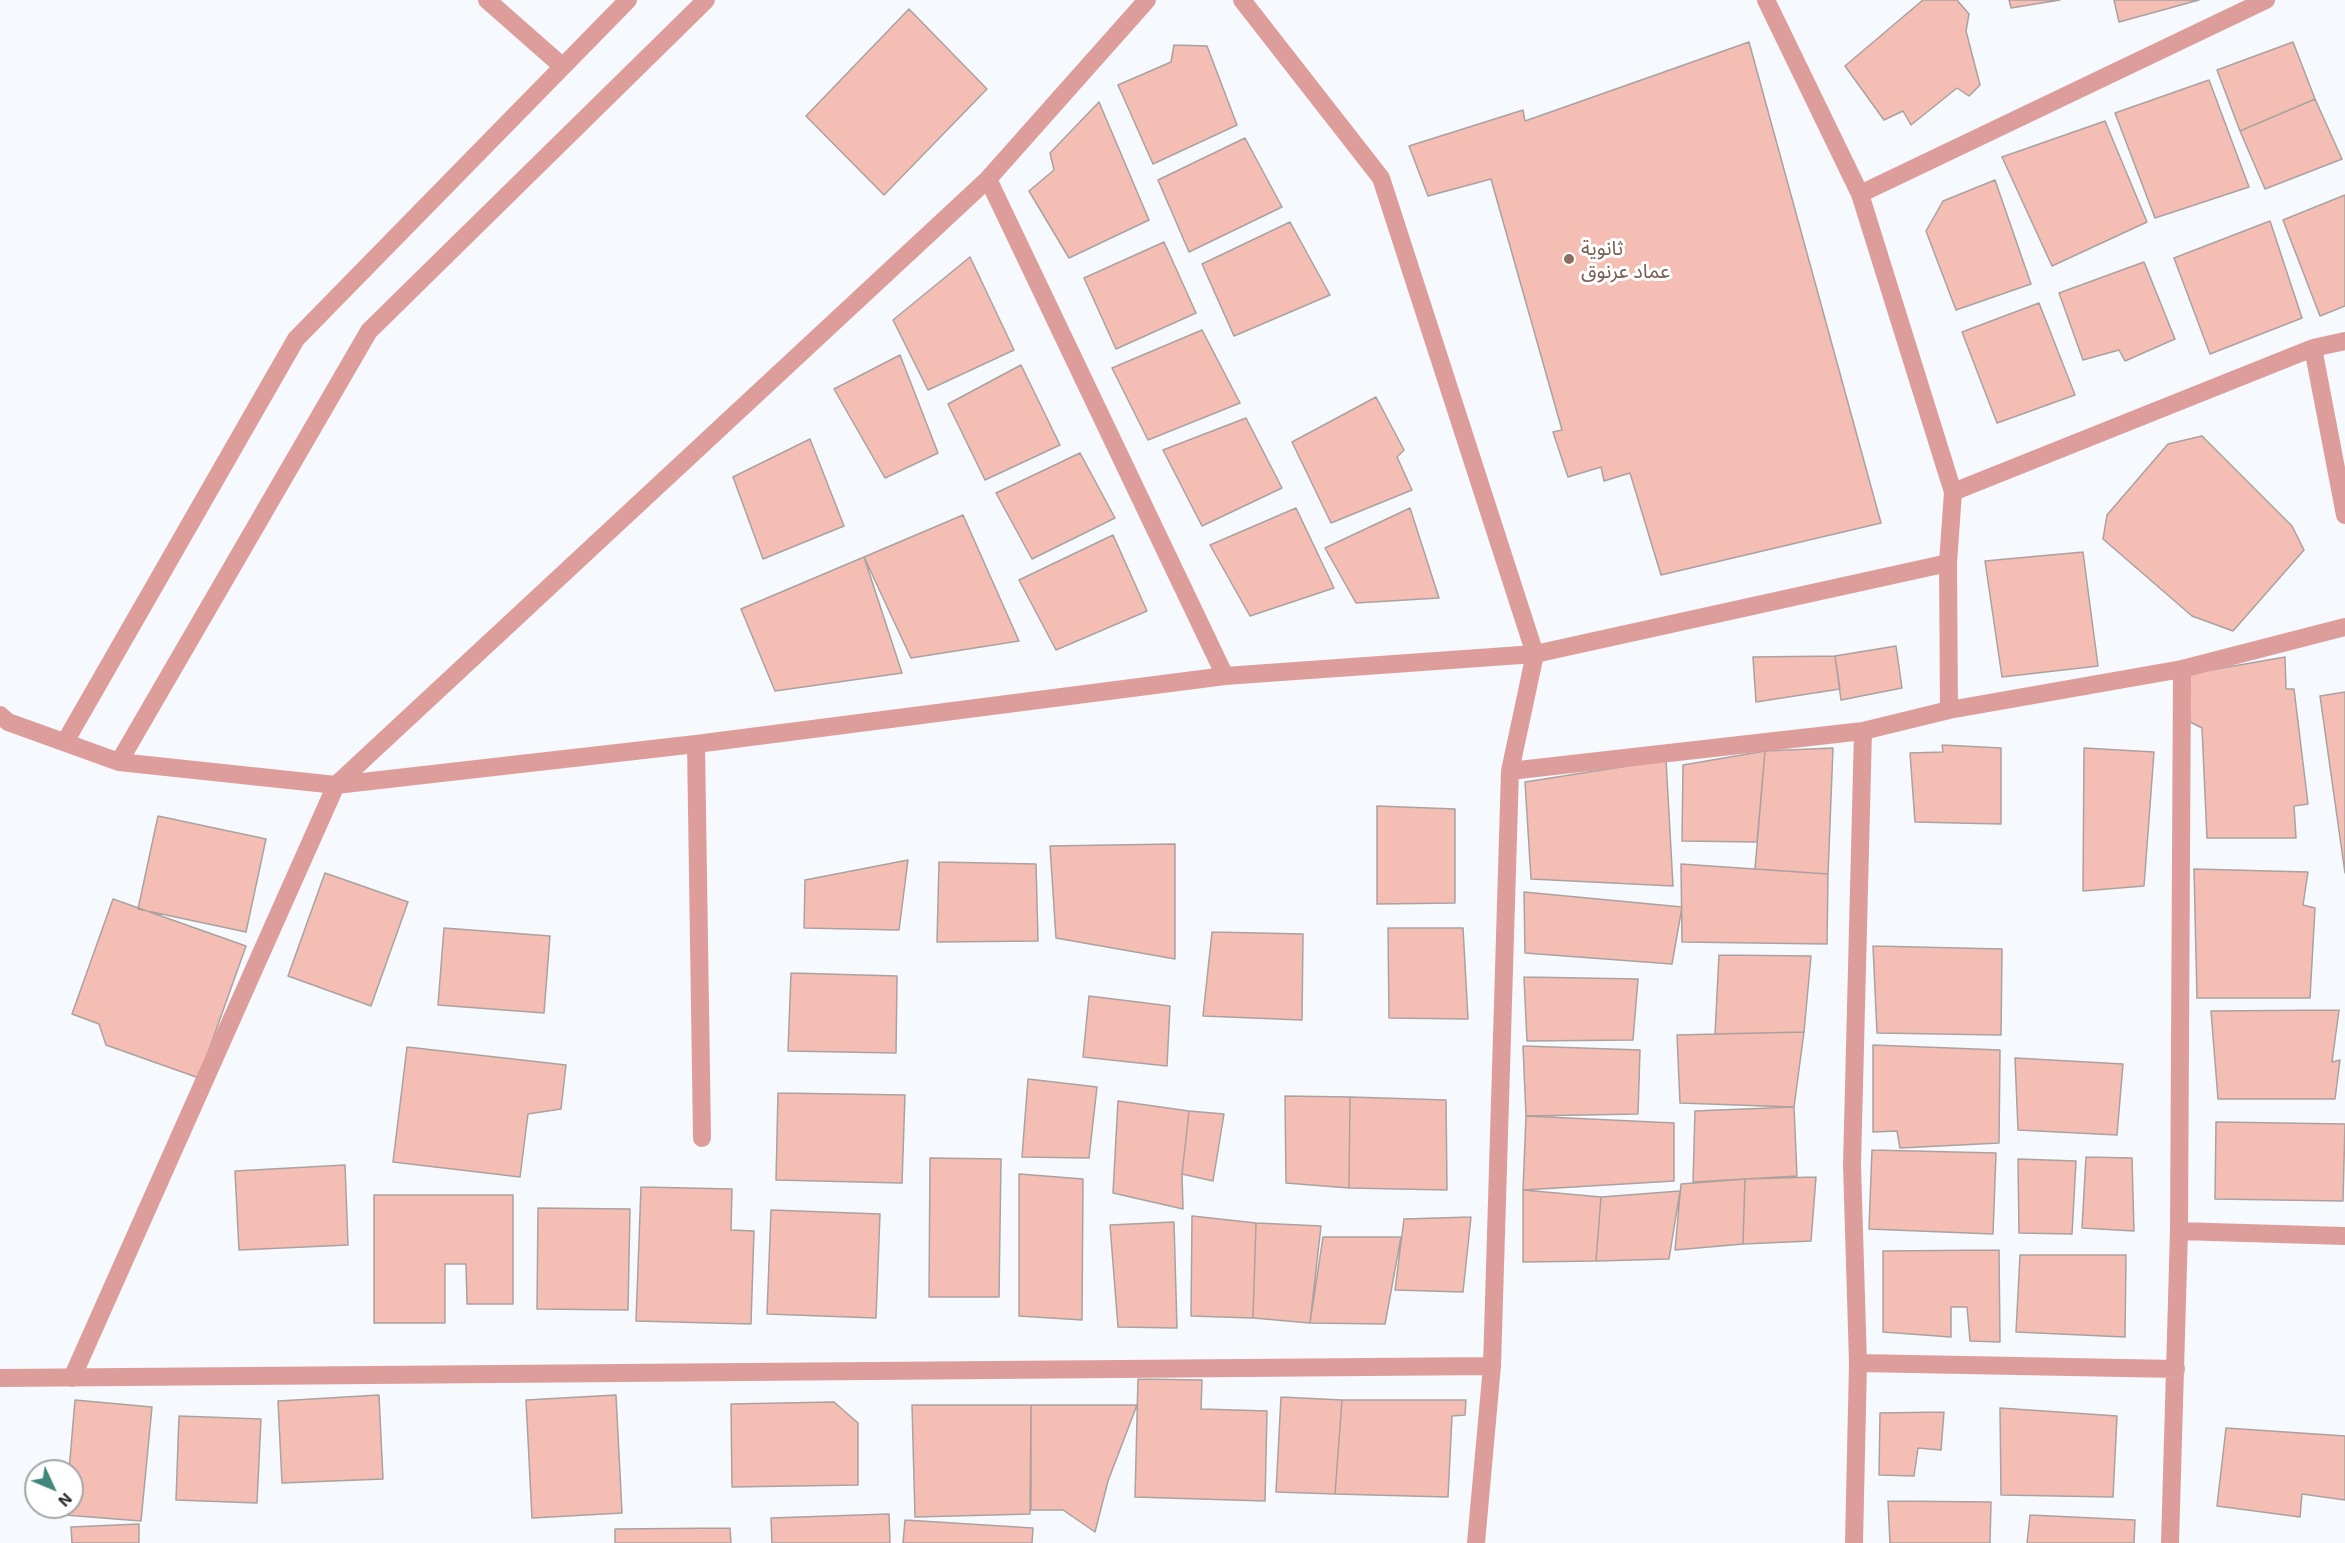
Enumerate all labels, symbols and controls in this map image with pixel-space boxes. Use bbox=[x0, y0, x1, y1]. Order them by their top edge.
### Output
place label: ثانوية عماد عرنوق bbox=[1581, 236, 1670, 283]
marker: ثانوية عماد عرنوق bbox=[1562, 252, 1576, 266]
north arrow bbox=[24, 1459, 84, 1519]
text: N bbox=[55, 1490, 77, 1511]

